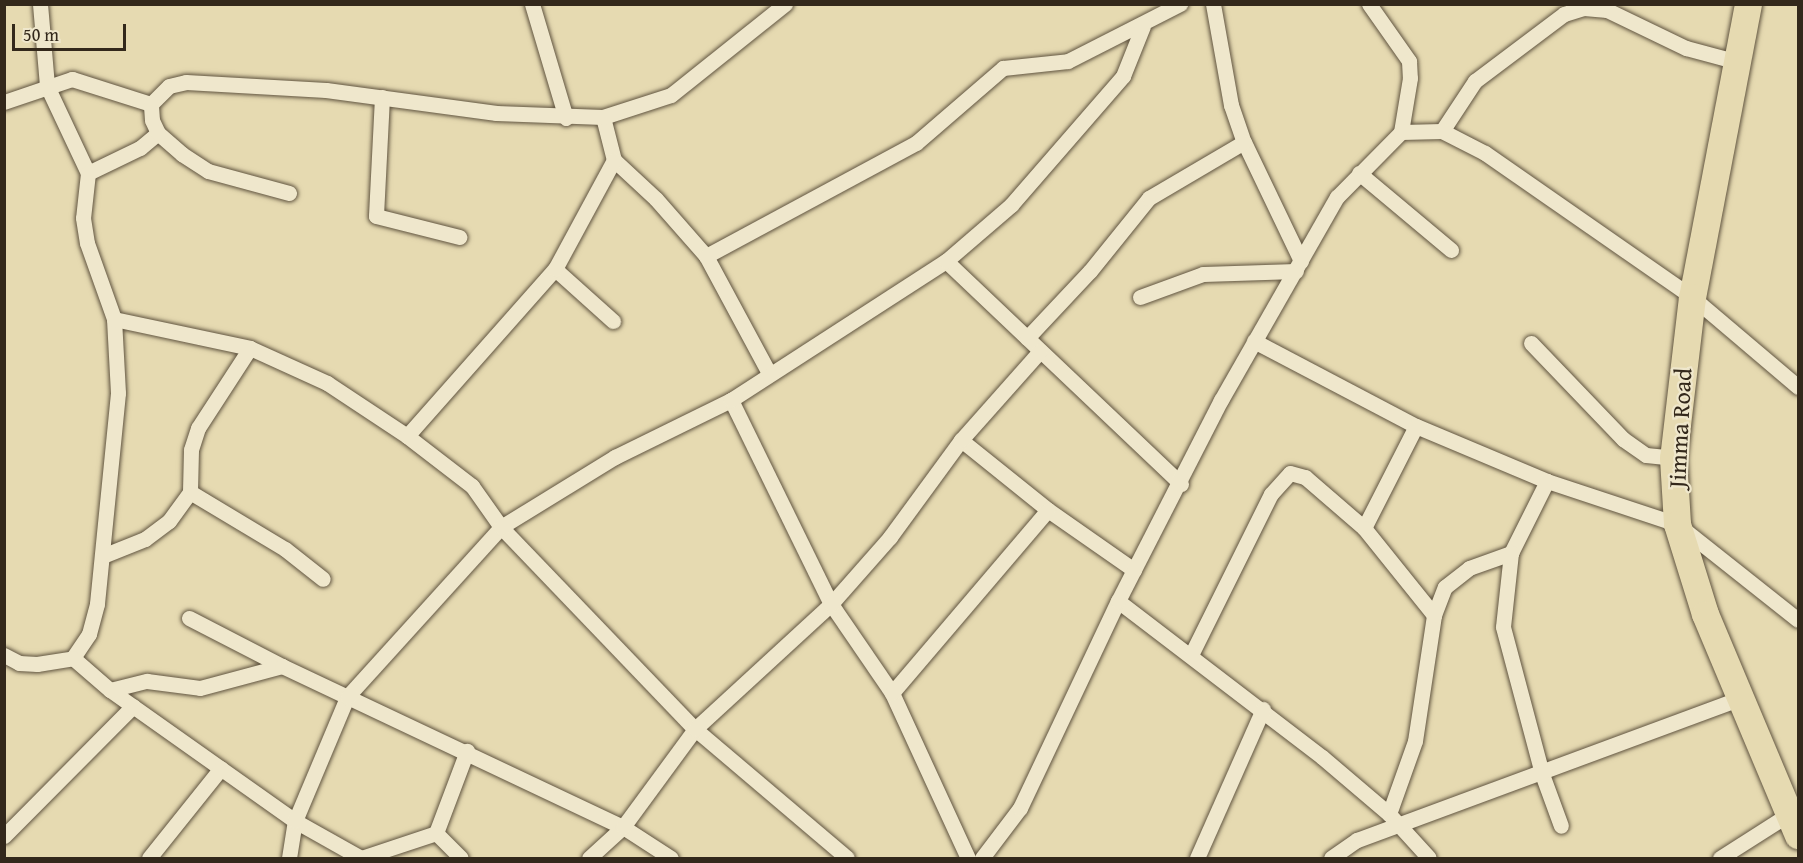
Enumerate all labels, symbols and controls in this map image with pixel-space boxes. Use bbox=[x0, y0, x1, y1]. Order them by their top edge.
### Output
scale bar bbox=[15, 12, 129, 50]
text: 50 m bbox=[23, 21, 59, 48]
street label: Jimma Road bbox=[1662, 367, 1698, 489]

